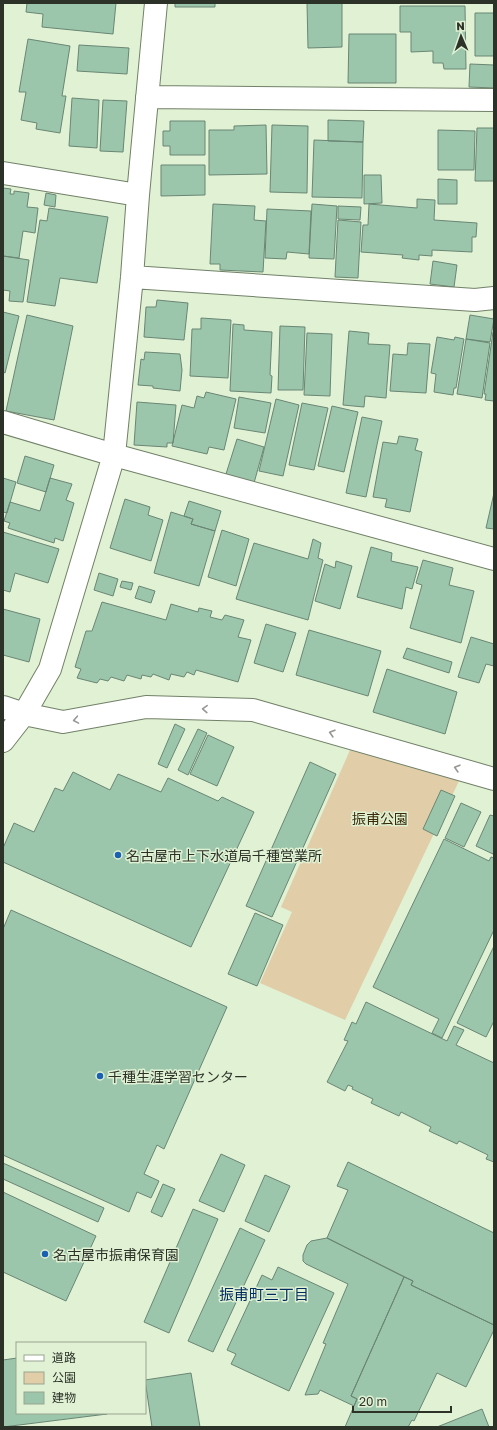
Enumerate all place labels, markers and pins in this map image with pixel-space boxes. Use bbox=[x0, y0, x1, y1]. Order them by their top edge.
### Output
place label: 名古屋市上下水道局千種営業所 bbox=[126, 847, 322, 864]
marker: 名古屋市上下水道局千種営業所 bbox=[113, 850, 123, 860]
place label: 千種生涯学習センター bbox=[108, 1068, 248, 1085]
marker: 千種生涯学習センター bbox=[95, 1071, 105, 1081]
place label: 名古屋市振甫保育園 bbox=[53, 1246, 179, 1263]
marker: 名古屋市振甫保育園 bbox=[40, 1249, 50, 1259]

